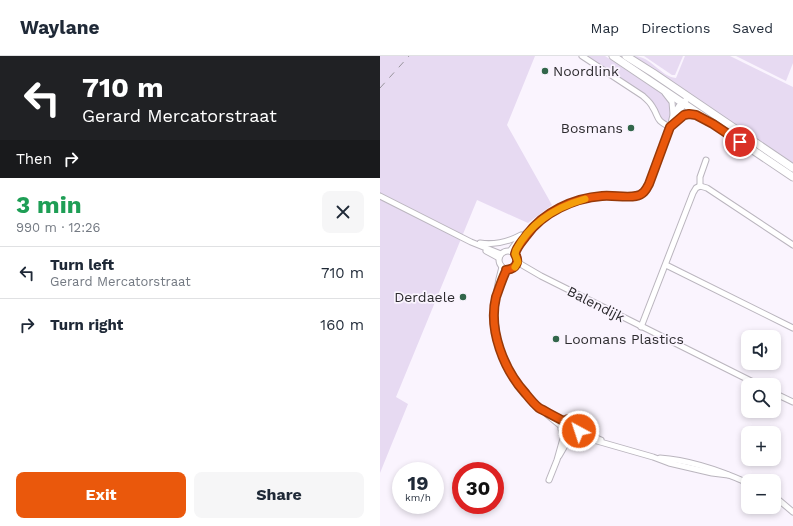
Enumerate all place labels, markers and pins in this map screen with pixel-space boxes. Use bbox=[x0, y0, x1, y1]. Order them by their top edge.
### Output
place label: Noordlink bbox=[553, 63, 619, 79]
marker: Noordlink bbox=[540, 66, 550, 76]
place label: Bosmans bbox=[561, 120, 623, 136]
marker: Bosmans bbox=[626, 123, 636, 133]
pin bbox=[723, 125, 757, 159]
place label: Derdaele bbox=[394, 289, 455, 305]
marker: Derdaele bbox=[458, 292, 468, 302]
place label: Loomans Plastics bbox=[564, 331, 684, 347]
marker: Loomans Plastics bbox=[551, 334, 561, 344]

